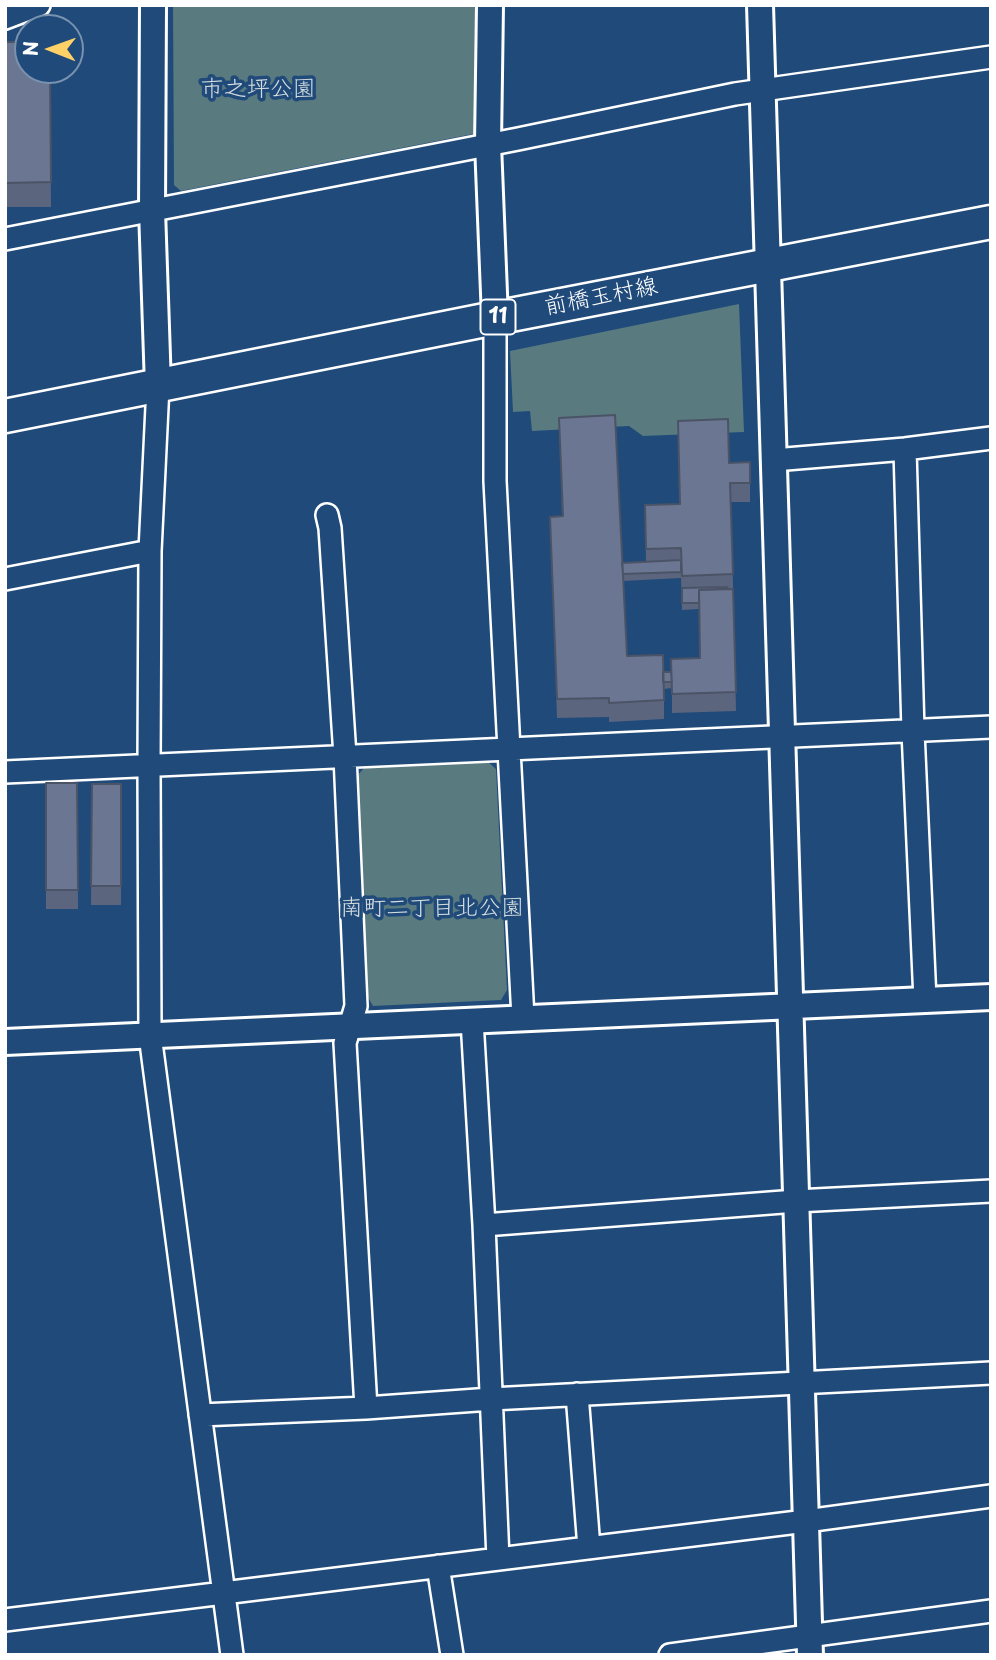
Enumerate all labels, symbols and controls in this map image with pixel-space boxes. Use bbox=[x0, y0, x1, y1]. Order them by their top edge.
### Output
north arrow bbox=[14, 14, 84, 84]
text: N bbox=[16, 41, 44, 56]
park label: 市之坪公園 bbox=[201, 76, 315, 104]
street label: 前橋玉村線 bbox=[542, 272, 660, 322]
road number: 11 bbox=[480, 300, 516, 334]
park label: 南町二丁目北公園 bbox=[340, 895, 524, 923]

